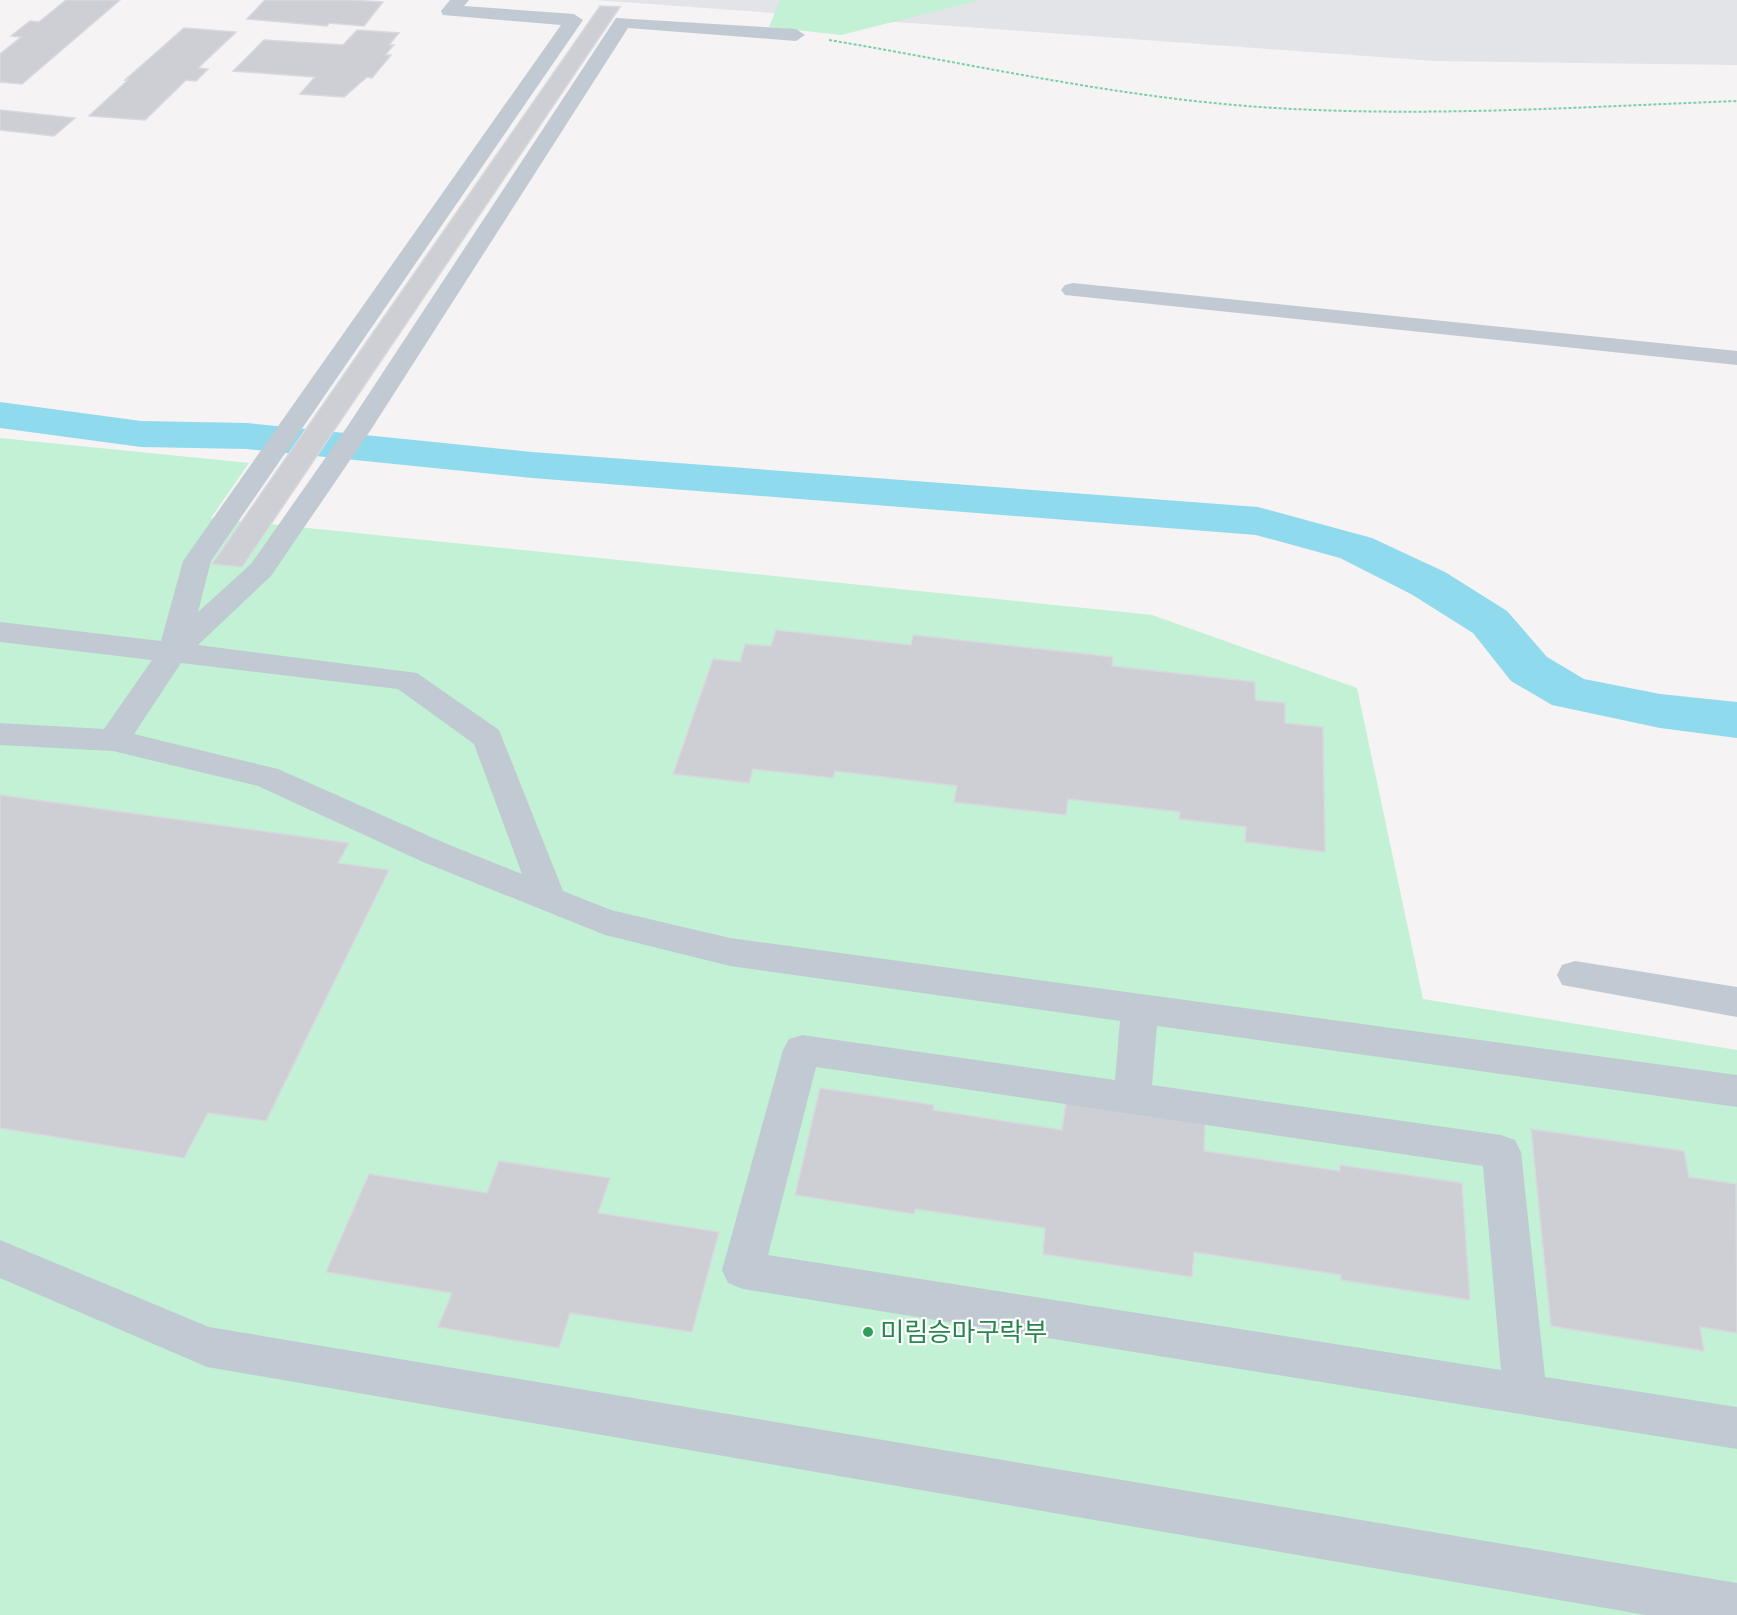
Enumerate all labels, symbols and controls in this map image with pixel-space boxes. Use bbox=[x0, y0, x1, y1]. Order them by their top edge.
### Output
place label: 미림승마구락부 bbox=[880, 1315, 1047, 1350]
marker: 미림승마구락부 bbox=[861, 1325, 875, 1339]

